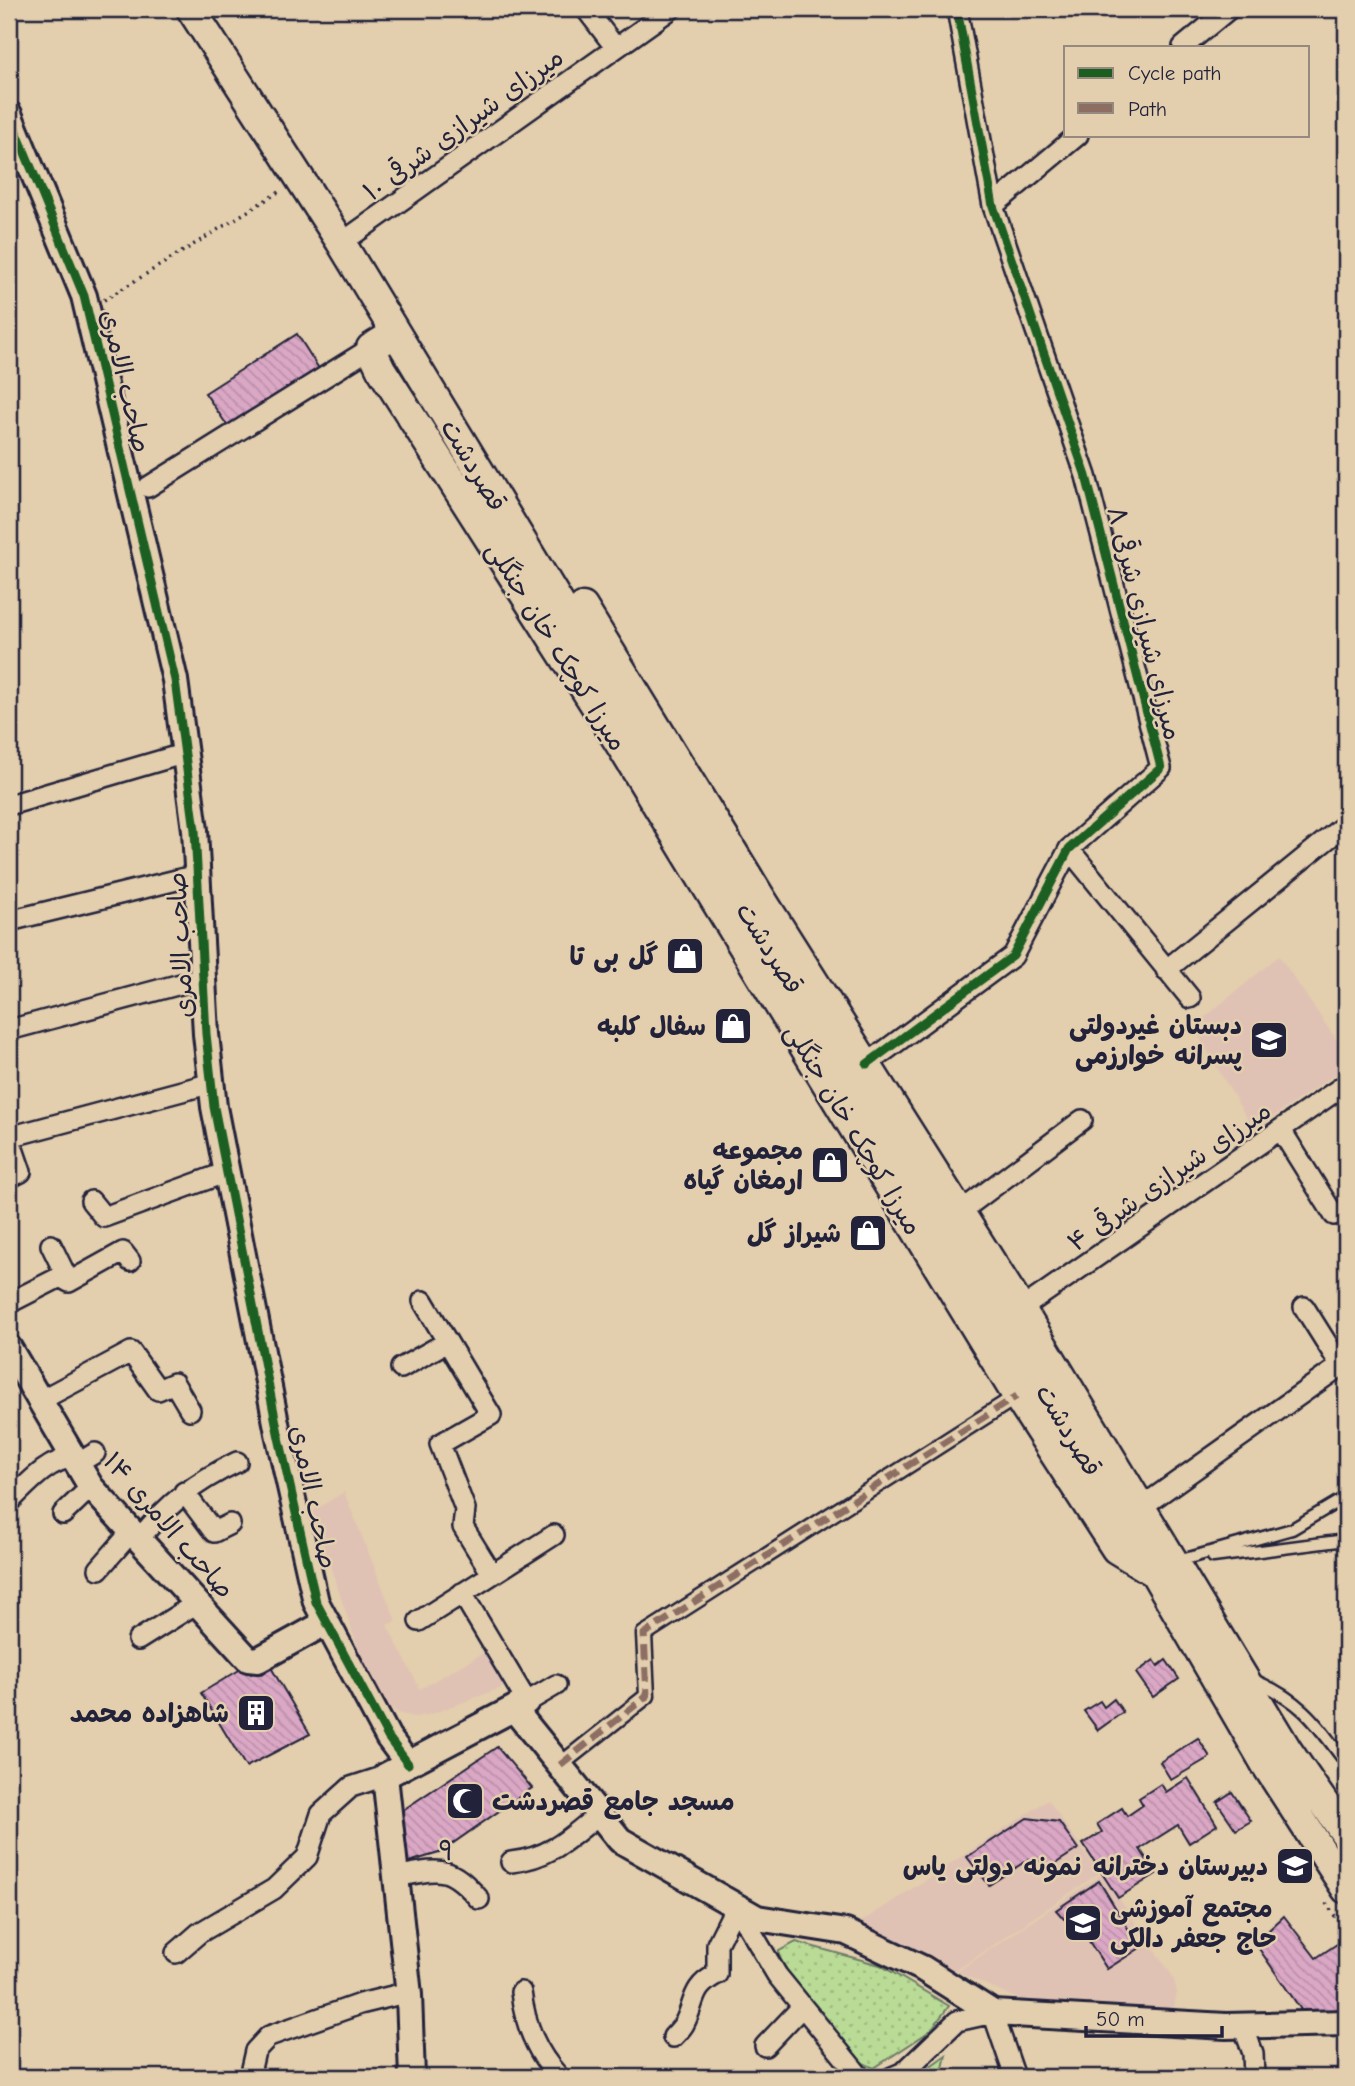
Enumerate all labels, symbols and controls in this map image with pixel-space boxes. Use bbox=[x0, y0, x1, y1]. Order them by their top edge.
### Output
street label: ۱۰ میرزای شیرازی شرقی bbox=[357, 41, 569, 207]
legend bbox=[1064, 46, 1310, 136]
text: Cycle path bbox=[1128, 61, 1221, 85]
text: Path bbox=[1128, 97, 1167, 121]
street label: صاحب الامری bbox=[94, 307, 156, 456]
street label: قصردشت bbox=[434, 414, 512, 517]
street label: ۸ میرزای شیرازی شرقی bbox=[1100, 503, 1190, 743]
street label: میرزا کوچک خان جنگلی bbox=[479, 536, 634, 757]
street label: صاحب الامری bbox=[162, 871, 200, 1019]
street label: قصردشت bbox=[729, 897, 809, 1000]
shop icon: گل بی تا bbox=[664, 935, 706, 977]
place label: گل بی تا bbox=[569, 940, 658, 973]
shop icon: سفال کلبه bbox=[712, 1005, 754, 1047]
place label: دبستان غیردولتی پسرانه خوارزمی bbox=[1069, 1011, 1242, 1072]
place label: سفال کلبه bbox=[597, 1012, 706, 1042]
street label: میرزا کوچک خان جنگلی bbox=[777, 1018, 929, 1241]
school or university icon: دبستان غیردولتی پسرانه خوارزمی bbox=[1248, 1019, 1290, 1061]
street label: ۴ میرزای شیرازی شرقی bbox=[1061, 1094, 1277, 1258]
place label: مجموعه ارمغان گیاه bbox=[683, 1136, 803, 1196]
shop icon: مجموعه ارمغان گیاه bbox=[809, 1144, 851, 1186]
shop icon: شیراز گل bbox=[847, 1212, 889, 1254]
place label: شیراز گل bbox=[747, 1217, 841, 1249]
street label: قصردشت bbox=[1029, 1379, 1107, 1482]
street label: صاحب الامری bbox=[283, 1423, 343, 1572]
street label: ۱۴ صاحب الامری bbox=[97, 1447, 240, 1605]
building icon: شاهزاده محمد bbox=[235, 1692, 277, 1734]
place label: شاهزاده محمد bbox=[70, 1699, 229, 1729]
mosque icon: مسجد جامع قصردشت bbox=[444, 1780, 486, 1822]
place label: مسجد جامع قصردشت bbox=[492, 1787, 735, 1820]
street label: ۹ bbox=[435, 1835, 456, 1867]
school or university icon: دبیرستان دخترانه نمونه دولتی یاس bbox=[1274, 1845, 1316, 1887]
place label: دبیرستان دخترانه نمونه دولتی یاس bbox=[903, 1852, 1268, 1883]
place label: مجتمع آموزشی حاج جعفر دالکی bbox=[1110, 1894, 1277, 1955]
school or university icon: مجتمع آموزشی حاج جعفر دالکی bbox=[1062, 1902, 1104, 1944]
scale bar bbox=[1086, 1995, 1222, 2039]
text: 50 m bbox=[1096, 2007, 1145, 2031]

